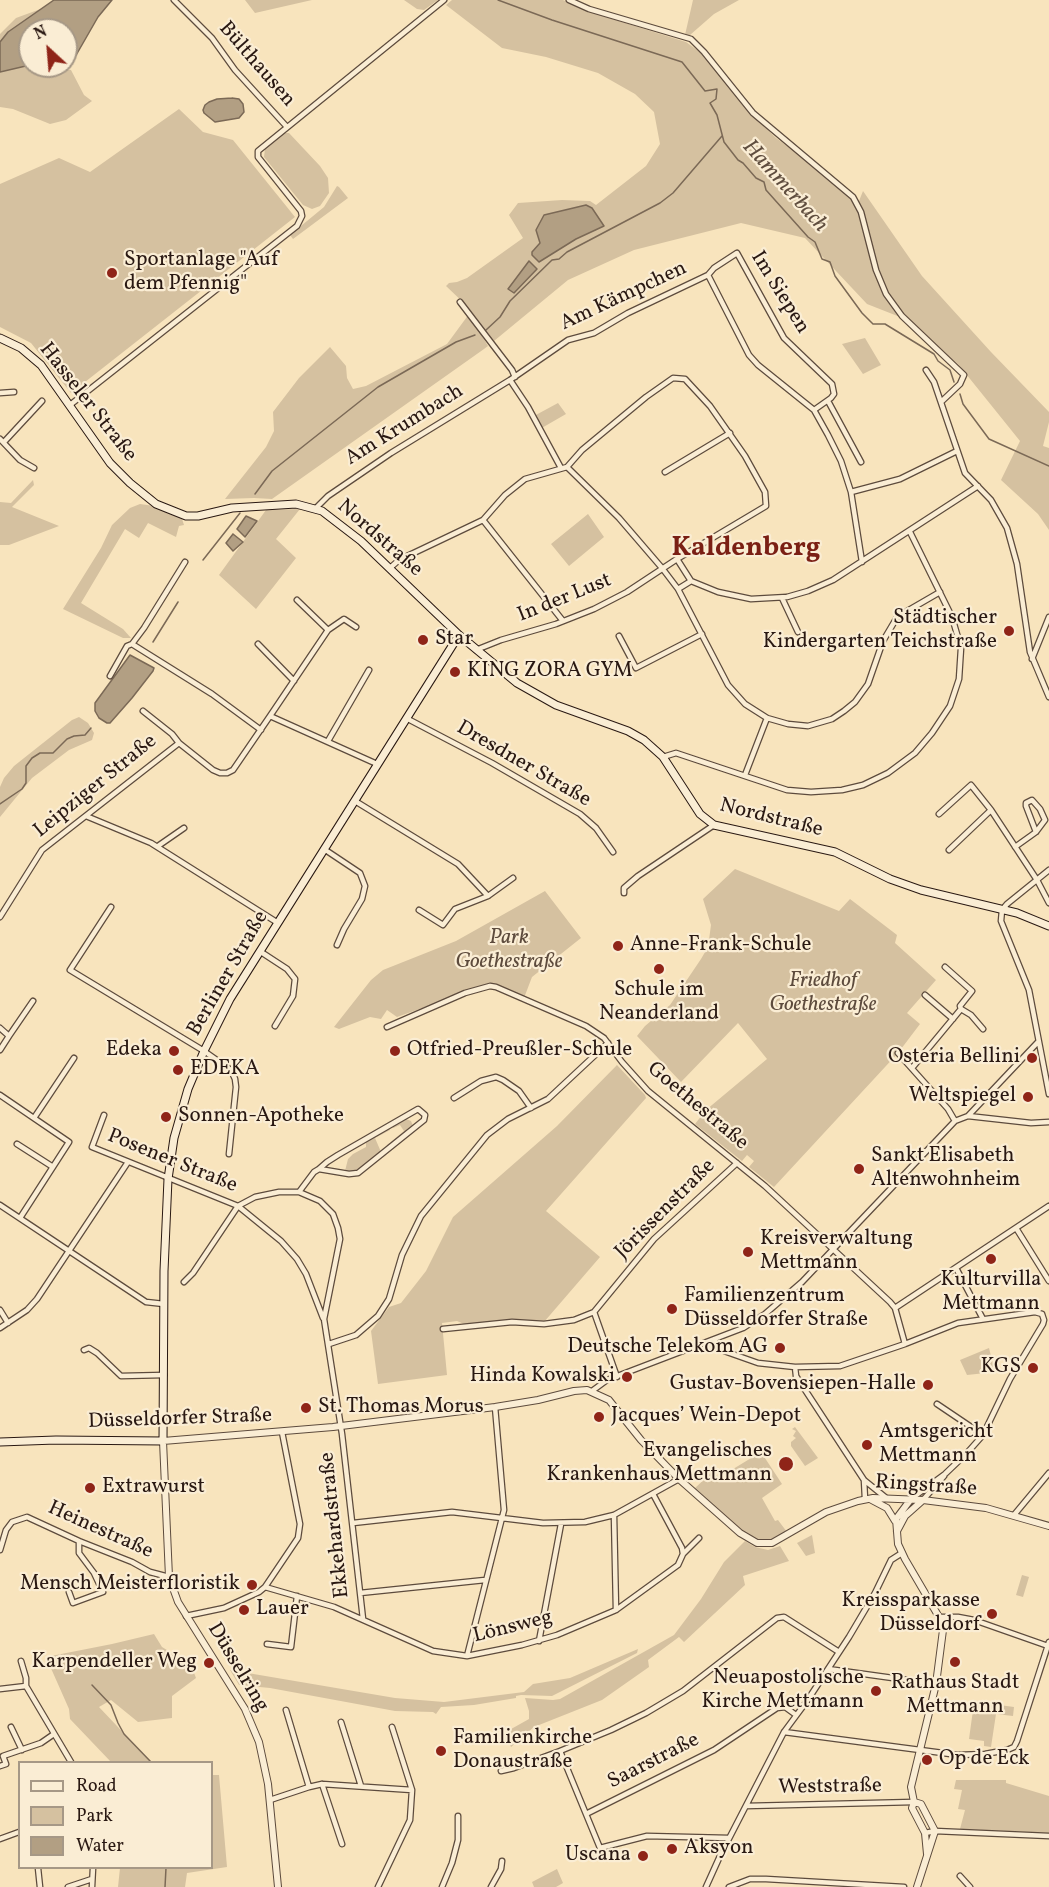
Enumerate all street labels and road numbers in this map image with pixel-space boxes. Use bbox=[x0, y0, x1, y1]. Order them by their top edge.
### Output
street label: Bülthausen bbox=[212, 17, 300, 113]
street label: Im Siepen bbox=[744, 247, 814, 339]
street label: Am Kämpchen bbox=[557, 257, 691, 337]
street label: Hasseler Straße bbox=[33, 338, 141, 468]
street label: Am Krumbach bbox=[341, 380, 469, 472]
street label: Nordstraße bbox=[331, 495, 427, 583]
street label: In der Lust bbox=[514, 569, 616, 629]
street label: Dresdner Straße bbox=[451, 716, 595, 814]
street label: Leipziger Straße bbox=[29, 730, 163, 844]
street label: Nordstraße bbox=[717, 794, 825, 844]
street label: Berliner Straße bbox=[183, 907, 275, 1041]
street label: Goethestraße bbox=[641, 1057, 753, 1157]
street label: Posener Straße bbox=[103, 1124, 241, 1200]
street label: Jörissenstraße bbox=[610, 1154, 722, 1266]
street label: Düsseldorfer Straße bbox=[88, 1404, 272, 1436]
street label: Ekkehardstraße bbox=[316, 1451, 356, 1599]
street label: Ringstraße bbox=[874, 1471, 978, 1503]
street label: Heinestraße bbox=[43, 1497, 157, 1565]
street label: Lönsweg bbox=[471, 1606, 555, 1650]
street label: Düsselring bbox=[201, 1619, 273, 1717]
street label: Saarstraße bbox=[604, 1728, 704, 1796]
street label: Weststraße bbox=[778, 1774, 882, 1802]

